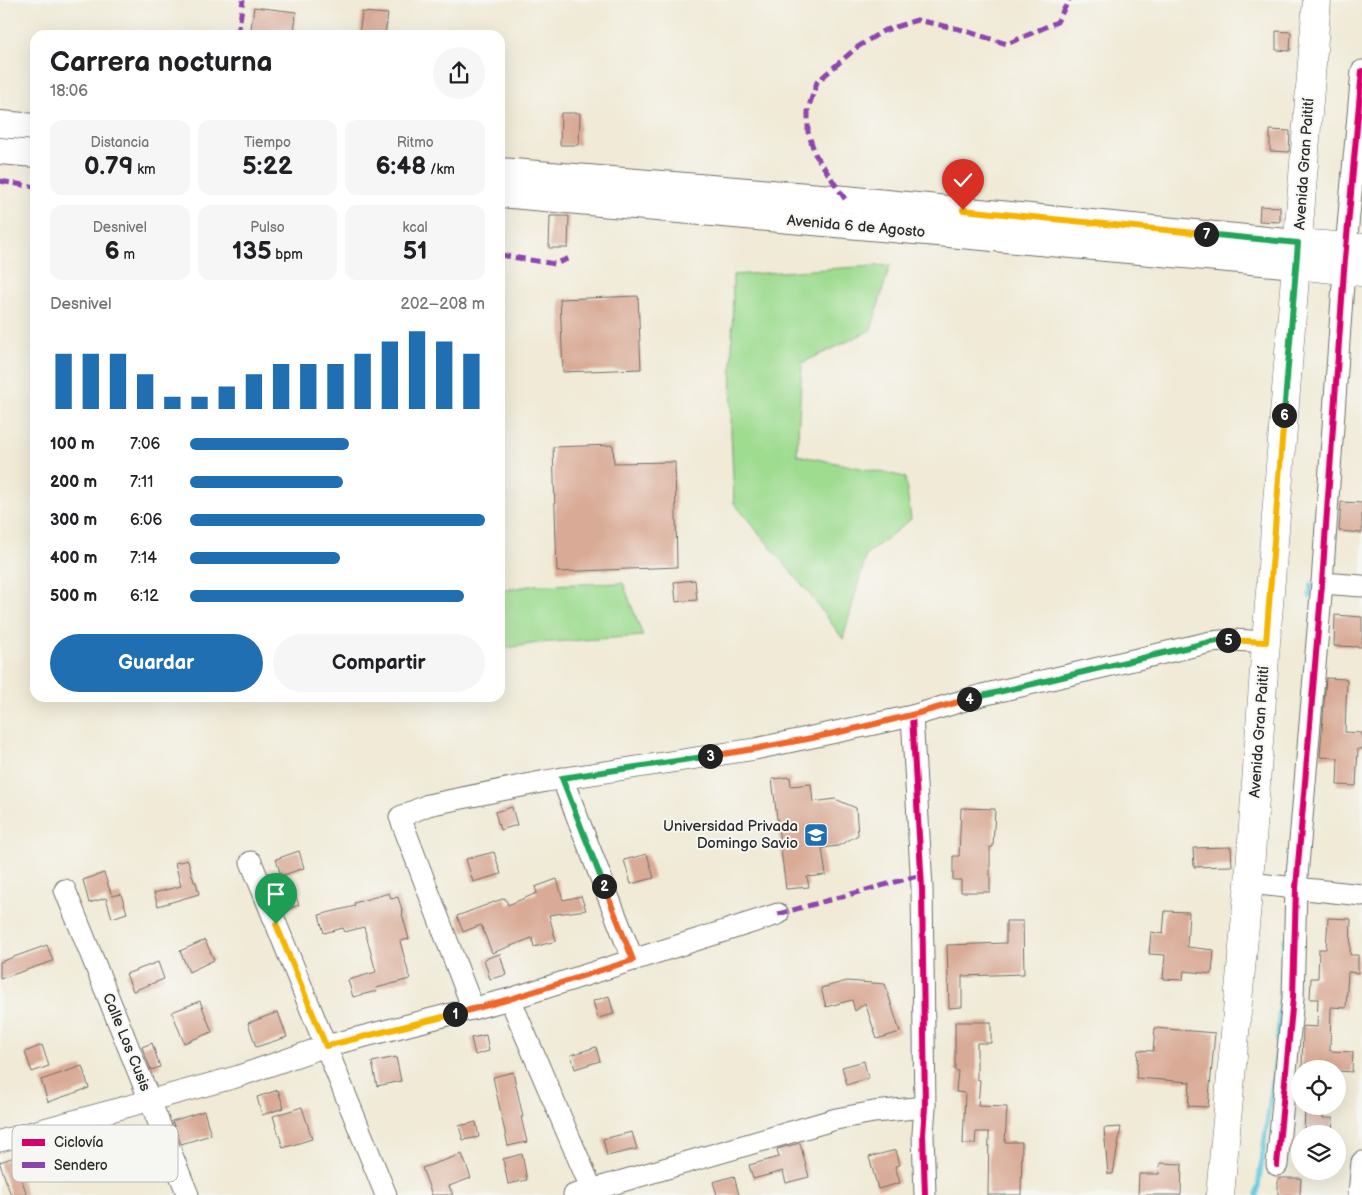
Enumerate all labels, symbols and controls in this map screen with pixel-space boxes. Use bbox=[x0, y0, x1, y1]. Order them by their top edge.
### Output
text: Carrera nocturna bbox=[50, 46, 273, 79]
button: share bbox=[433, 47, 485, 99]
text: 18:06 bbox=[50, 82, 88, 101]
street label: Avenida Gran Paitití bbox=[1290, 97, 1319, 231]
text: Distancia bbox=[90, 134, 149, 151]
text: Tiempo bbox=[244, 134, 291, 151]
text: Ritmo bbox=[397, 134, 434, 151]
text: 0.79 bbox=[84, 151, 133, 182]
text: 5:22 bbox=[242, 151, 293, 182]
text: 6:48 bbox=[375, 151, 426, 182]
pin bbox=[942, 159, 984, 210]
text: km bbox=[133, 161, 156, 178]
text: /km bbox=[426, 161, 455, 178]
icon: check bbox=[949, 166, 977, 194]
street label: Avenida 6 de Agosto bbox=[786, 211, 926, 242]
text: Desnivel bbox=[93, 219, 147, 236]
text: Pulso bbox=[250, 219, 285, 236]
text: kcal bbox=[403, 219, 428, 236]
pin: 7 bbox=[1194, 222, 1218, 246]
text: 7 bbox=[1203, 226, 1210, 243]
text: 6 bbox=[105, 236, 120, 267]
text: 135 bbox=[232, 236, 272, 267]
text: 51 bbox=[403, 236, 428, 267]
text: m bbox=[120, 246, 135, 263]
text: bpm bbox=[272, 246, 303, 263]
text: Desnivel bbox=[50, 295, 112, 314]
text: 202–208 m bbox=[400, 295, 485, 314]
pin: 6 bbox=[1272, 402, 1296, 428]
text: 6 bbox=[1280, 407, 1289, 424]
text: 100 m bbox=[50, 435, 95, 454]
text: 7:06 bbox=[130, 435, 160, 454]
text: 200 m bbox=[50, 473, 97, 492]
text: 7:11 bbox=[130, 473, 153, 492]
text: 300 m bbox=[50, 511, 97, 530]
text: 6:06 bbox=[130, 511, 162, 530]
text: 400 m bbox=[50, 549, 97, 568]
text: 7:14 bbox=[130, 549, 157, 568]
text: 500 m bbox=[50, 587, 97, 606]
text: 6:12 bbox=[130, 587, 159, 606]
pin: 5 bbox=[1216, 628, 1240, 652]
text: 5 bbox=[1224, 632, 1233, 649]
button: Guardar bbox=[50, 634, 263, 692]
button: Compartir bbox=[273, 634, 485, 692]
street label: Avenida Gran Paitití bbox=[1245, 665, 1274, 799]
pin: 4 bbox=[956, 686, 982, 712]
text: 4 bbox=[965, 691, 974, 708]
pin: 3 bbox=[698, 744, 722, 768]
text: 3 bbox=[706, 748, 715, 765]
place label: Universidad Privada Domingo Savio bbox=[663, 817, 798, 853]
school or university icon: Universidad Privada Domingo Savio bbox=[803, 822, 829, 848]
pin bbox=[255, 873, 297, 924]
pin: 2 bbox=[592, 874, 616, 898]
text: 2 bbox=[600, 878, 609, 895]
icon: arrive bbox=[262, 880, 290, 908]
street label: Calle Los Cusis bbox=[98, 990, 155, 1095]
pin: 1 bbox=[442, 1002, 468, 1026]
text: 1 bbox=[453, 1006, 458, 1023]
map controls bbox=[1291, 1060, 1346, 1180]
button: locate bbox=[1291, 1060, 1346, 1115]
legend bbox=[12, 1125, 178, 1182]
button: layers bbox=[1291, 1125, 1346, 1180]
text: Ciclovía bbox=[54, 1134, 104, 1151]
text: Sendero bbox=[54, 1157, 108, 1174]

